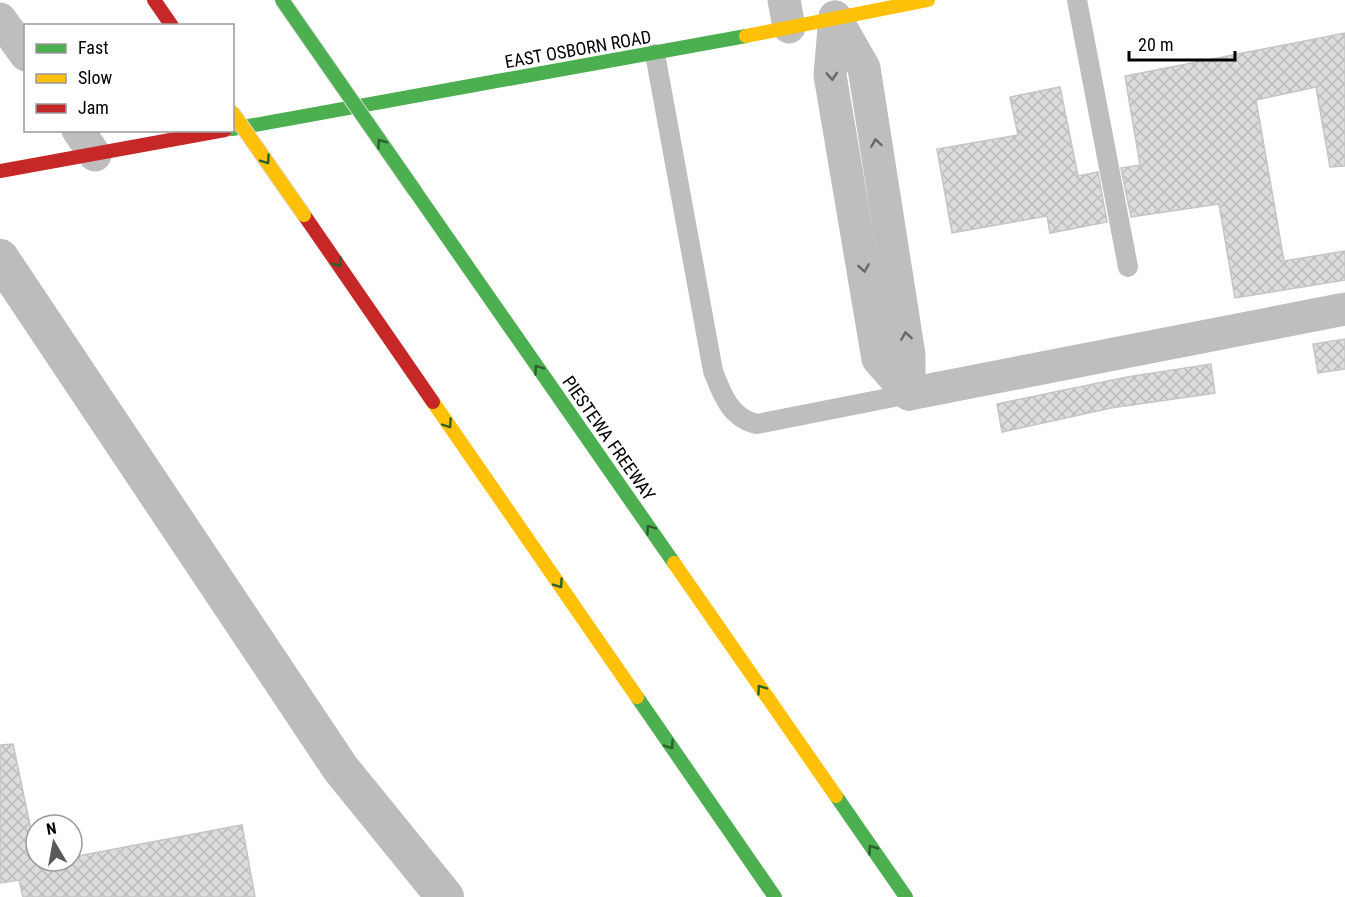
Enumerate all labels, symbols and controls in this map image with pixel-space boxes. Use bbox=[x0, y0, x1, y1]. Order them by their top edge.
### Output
legend bbox=[24, 24, 234, 132]
scale bar bbox=[1129, 24, 1236, 62]
street label: EAST OSBORN ROAD bbox=[503, 26, 653, 72]
text: 20 m bbox=[1138, 34, 1173, 55]
text: Fast bbox=[78, 37, 109, 58]
text: Slow bbox=[78, 67, 113, 88]
one-way arrow bbox=[825, 71, 838, 80]
text: Jam bbox=[78, 97, 109, 118]
one-way arrow bbox=[870, 138, 883, 148]
one-way arrow bbox=[377, 139, 388, 150]
one-way arrow bbox=[259, 153, 270, 164]
one-way arrow bbox=[331, 256, 342, 267]
one-way arrow bbox=[857, 263, 870, 273]
one-way arrow bbox=[901, 331, 913, 340]
one-way arrow bbox=[534, 364, 545, 375]
street label: PIESTEWA FREEWAY bbox=[558, 372, 660, 505]
one-way arrow bbox=[441, 417, 452, 428]
one-way arrow bbox=[646, 525, 657, 536]
one-way arrow bbox=[552, 577, 563, 588]
one-way arrow bbox=[757, 685, 768, 696]
one-way arrow bbox=[663, 738, 674, 749]
north arrow bbox=[24, 813, 84, 873]
text: N bbox=[45, 819, 58, 839]
one-way arrow bbox=[868, 845, 879, 856]

